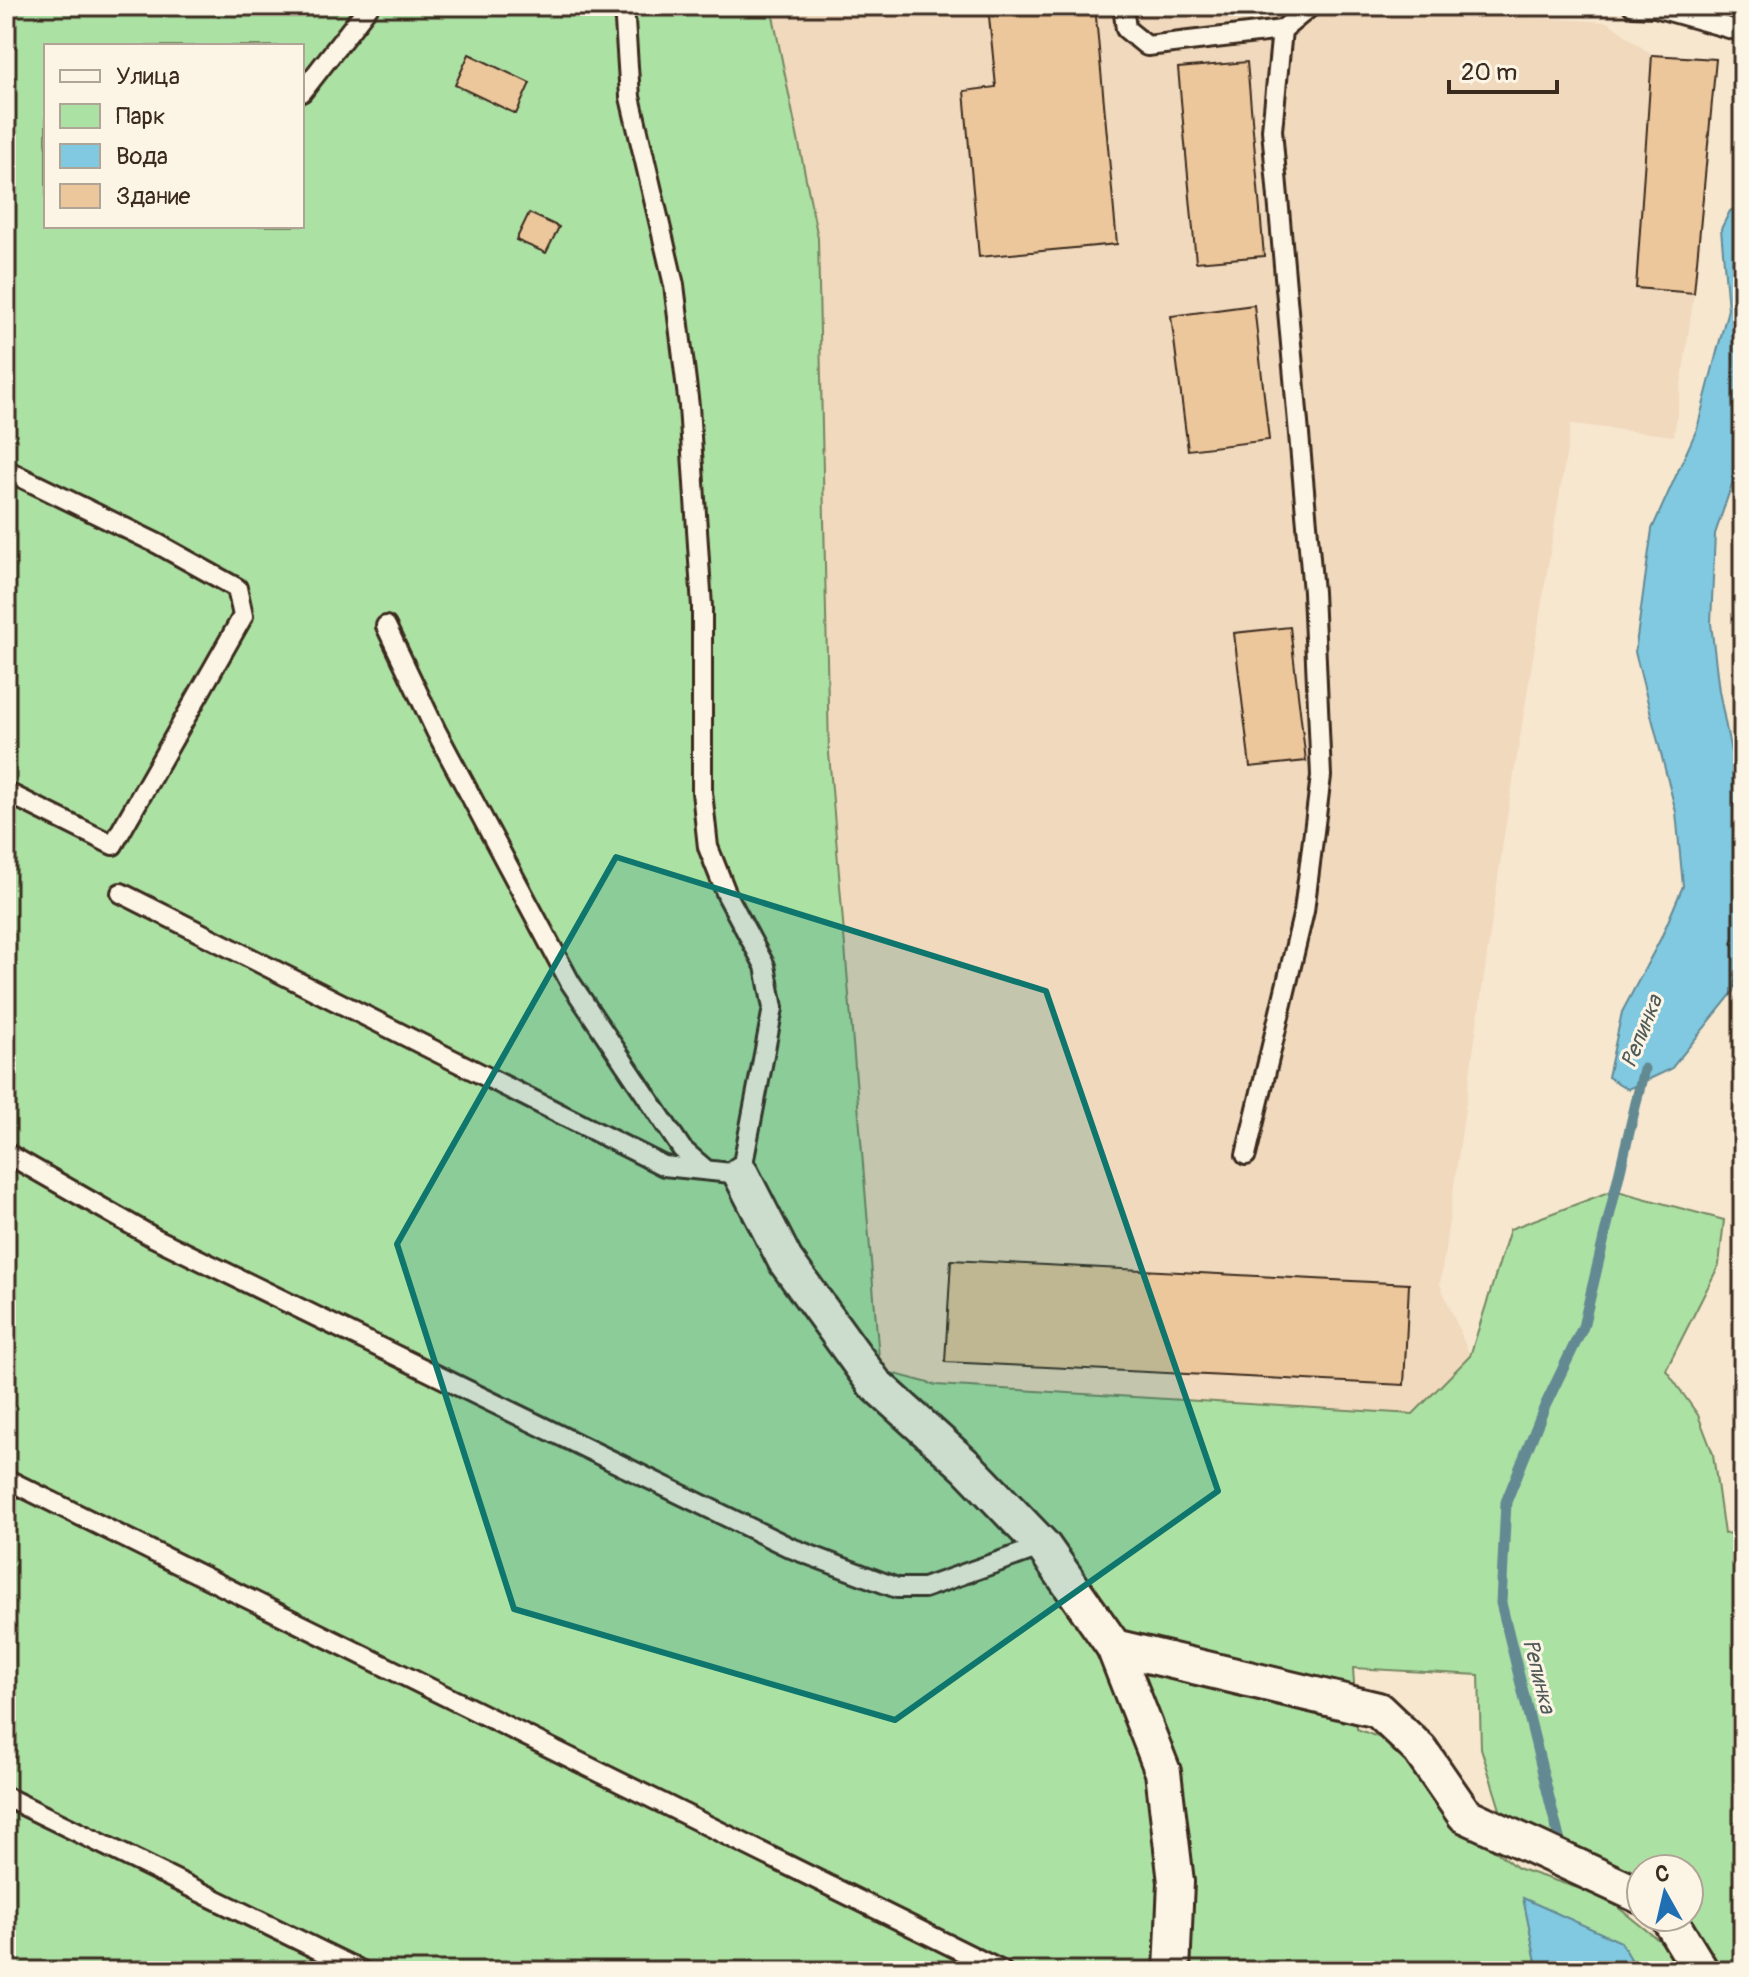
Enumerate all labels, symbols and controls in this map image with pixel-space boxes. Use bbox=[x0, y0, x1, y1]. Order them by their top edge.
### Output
legend bbox=[44, 44, 304, 228]
scale bar bbox=[1449, 44, 1557, 94]
text: 20 m bbox=[1461, 58, 1517, 87]
text: Улица bbox=[116, 62, 180, 91]
text: Парк bbox=[116, 102, 165, 131]
text: Вода bbox=[116, 142, 168, 171]
text: Здание bbox=[116, 182, 191, 211]
water label: Репинка bbox=[1615, 990, 1670, 1072]
water label: Репинка bbox=[1516, 1636, 1562, 1718]
north arrow bbox=[1625, 1853, 1705, 1933]
text: С bbox=[1654, 1859, 1671, 1889]

